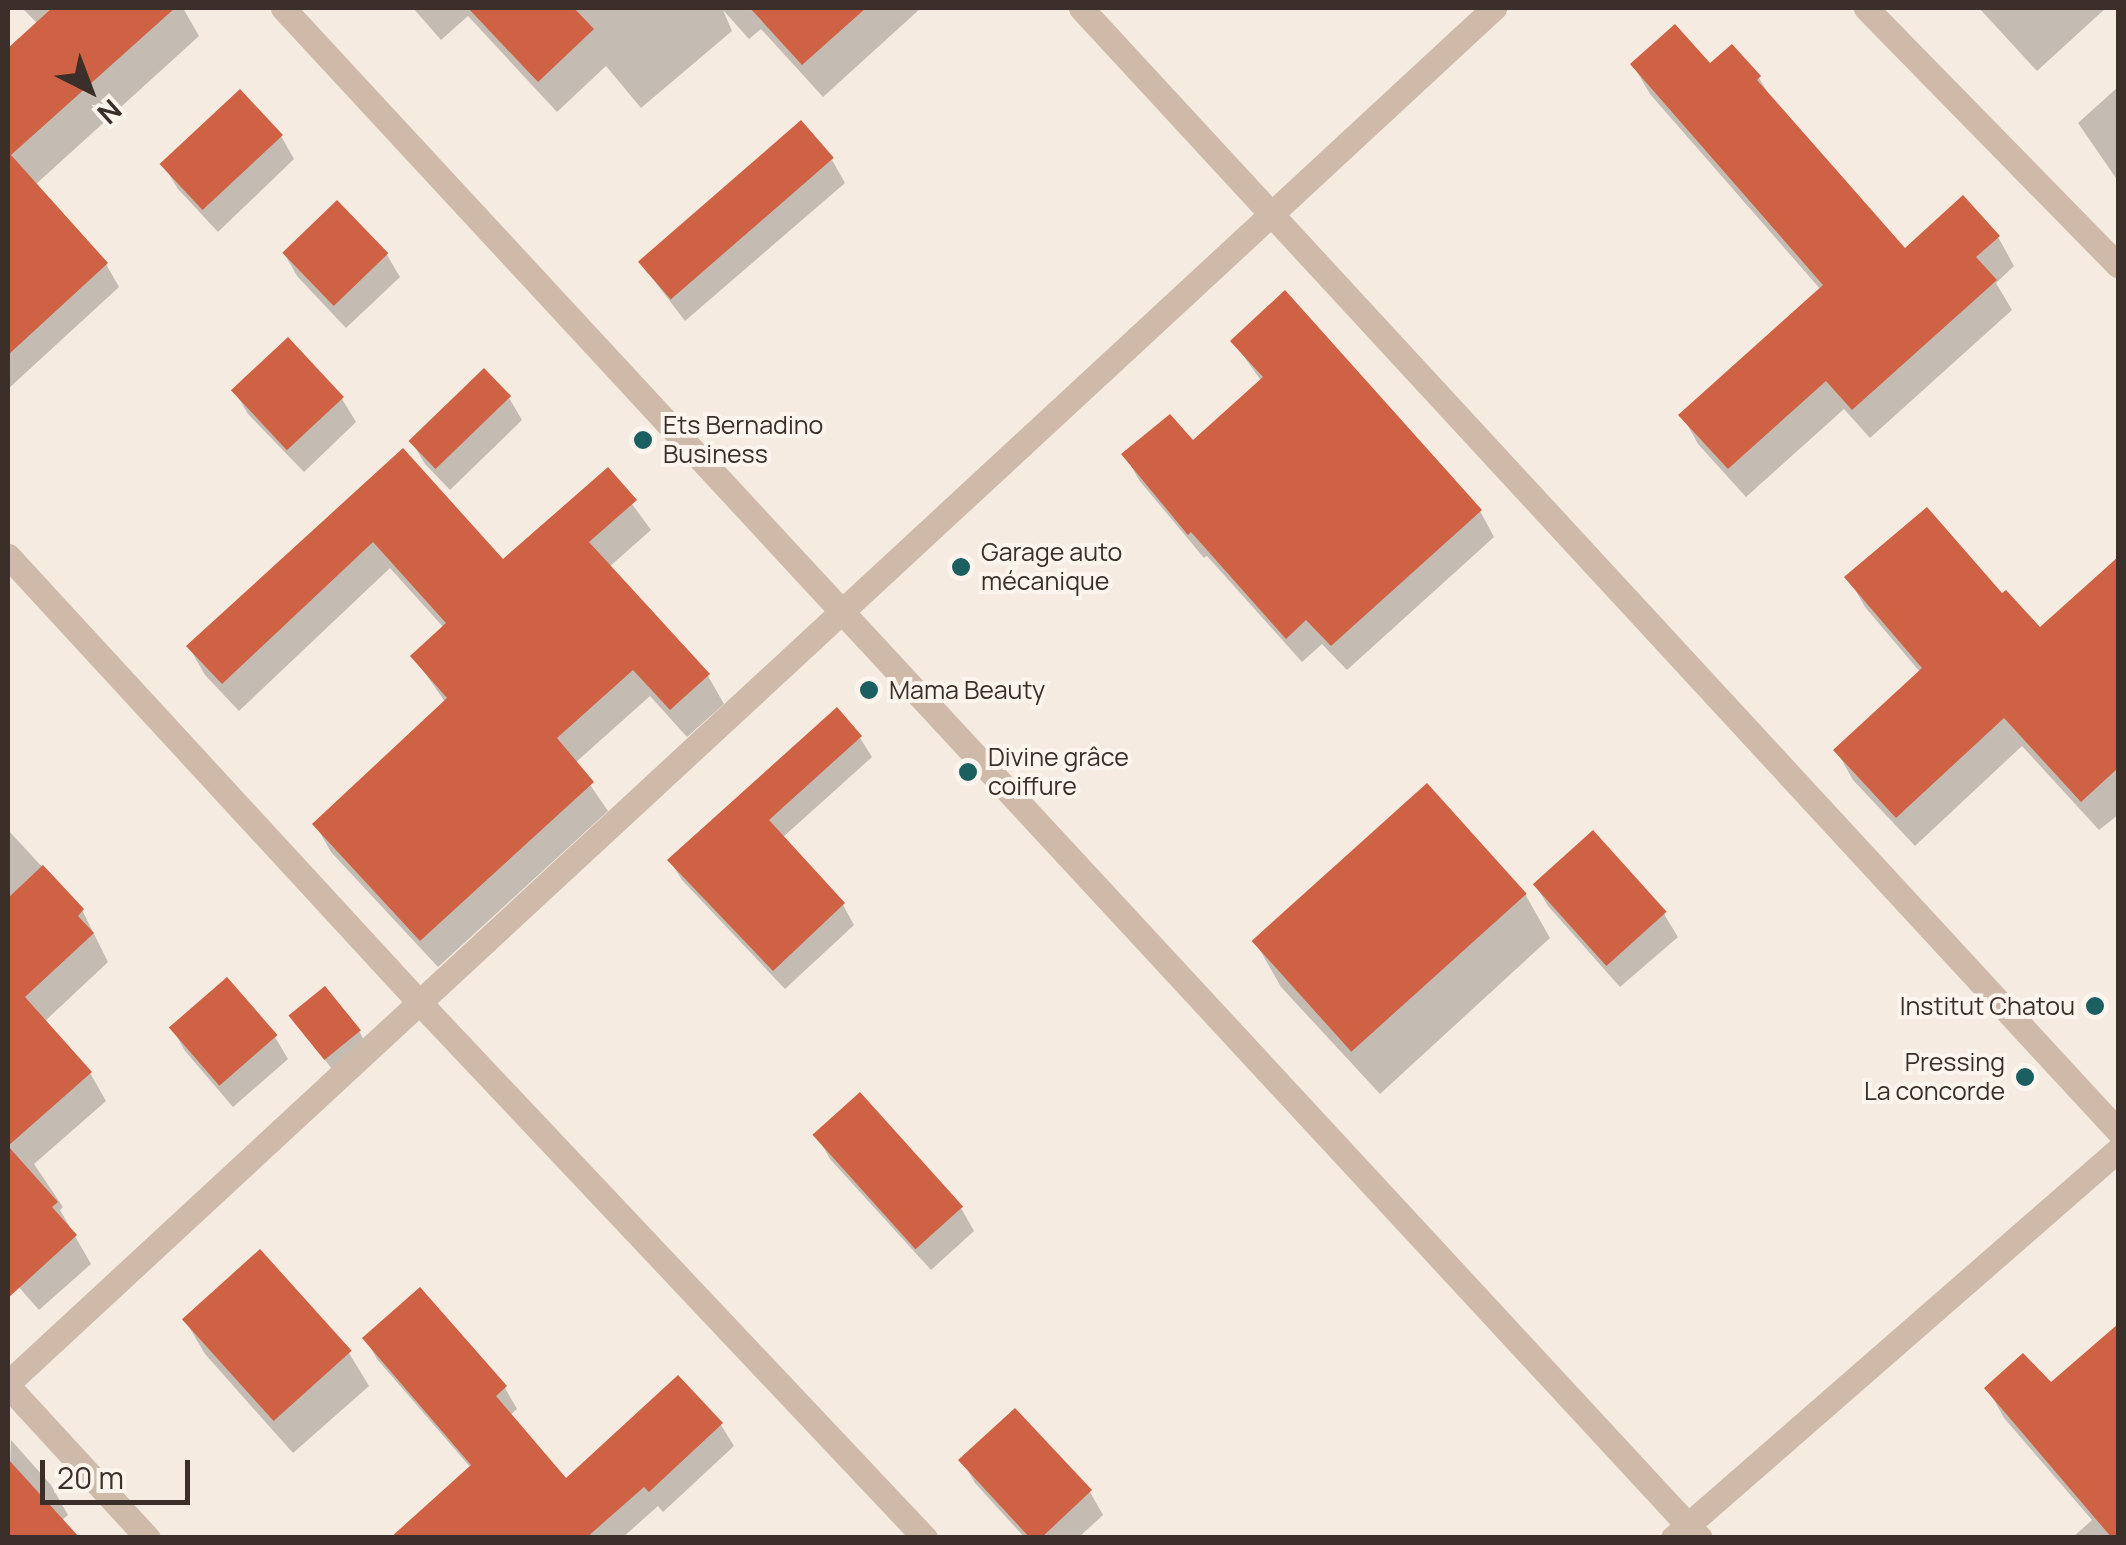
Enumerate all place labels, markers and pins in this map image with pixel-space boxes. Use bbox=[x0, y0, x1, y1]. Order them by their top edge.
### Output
place label: Ets Bernadino Business bbox=[663, 411, 823, 470]
marker: Ets Bernadino Business bbox=[632, 429, 654, 451]
place label: Garage auto mécanique bbox=[981, 538, 1122, 597]
marker: Garage auto mécanique bbox=[950, 556, 972, 578]
place label: Mama Beauty bbox=[889, 675, 1045, 705]
marker: Mama Beauty bbox=[858, 679, 880, 701]
place label: Divine grâce coiffure bbox=[988, 743, 1129, 802]
marker: Divine grâce coiffure bbox=[957, 761, 979, 783]
place label: Institut Chatou bbox=[1900, 991, 2075, 1021]
marker: Institut Chatou bbox=[2084, 995, 2106, 1017]
place label: Pressing La concorde bbox=[1864, 1048, 2005, 1107]
marker: Pressing La concorde bbox=[2014, 1066, 2036, 1088]

